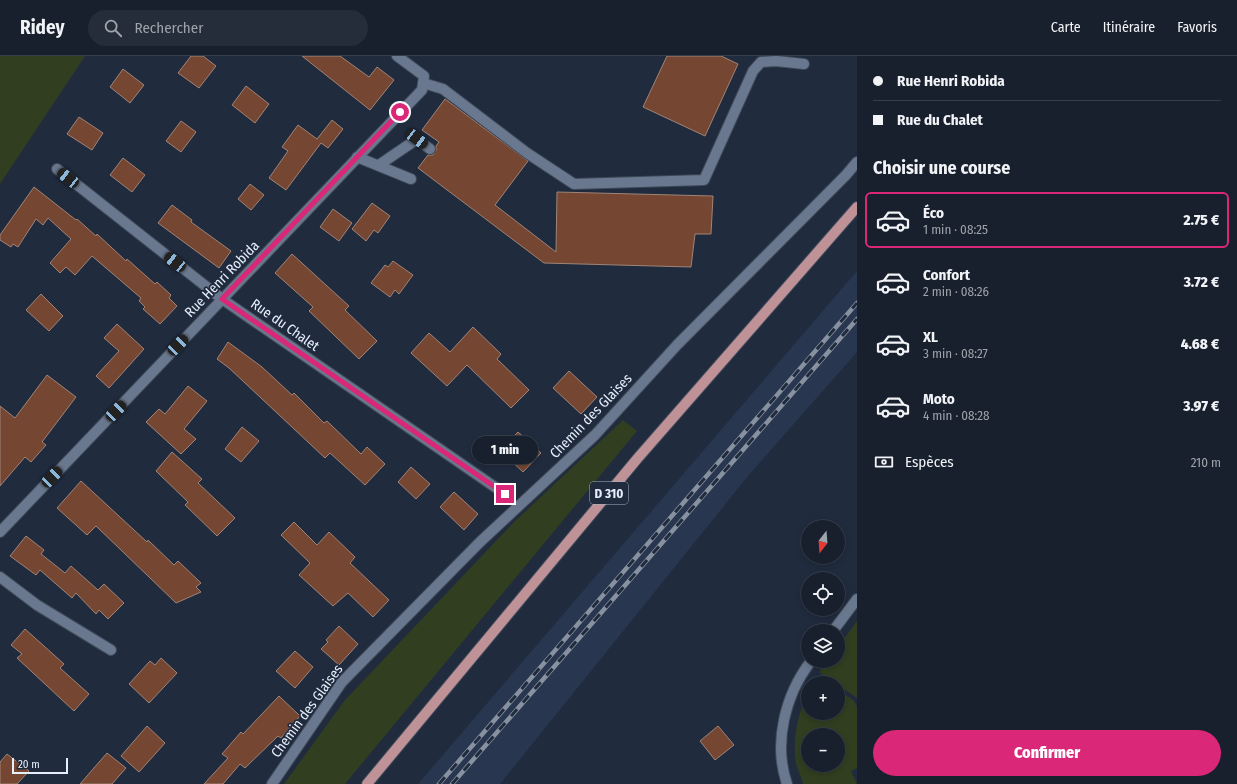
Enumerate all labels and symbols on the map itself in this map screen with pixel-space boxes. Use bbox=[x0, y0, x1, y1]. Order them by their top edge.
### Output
route start bbox=[391, 103, 409, 121]
car bbox=[404, 127, 430, 151]
car bbox=[55, 166, 81, 190]
street label: Rue Henri Robida bbox=[181, 237, 263, 321]
car bbox=[162, 250, 188, 274]
street label: Rue du Chalet bbox=[248, 295, 323, 355]
car bbox=[165, 332, 191, 358]
street label: Chemin des Glaises bbox=[546, 370, 636, 462]
car bbox=[103, 398, 129, 424]
callout: 1 min bbox=[472, 436, 538, 464]
car bbox=[39, 464, 65, 490]
road number: D 310 bbox=[590, 482, 628, 504]
route end bbox=[496, 485, 514, 503]
north arrow bbox=[801, 520, 845, 564]
street label: Chemin des Glaises bbox=[268, 661, 346, 761]
scale bar bbox=[12, 756, 68, 775]

